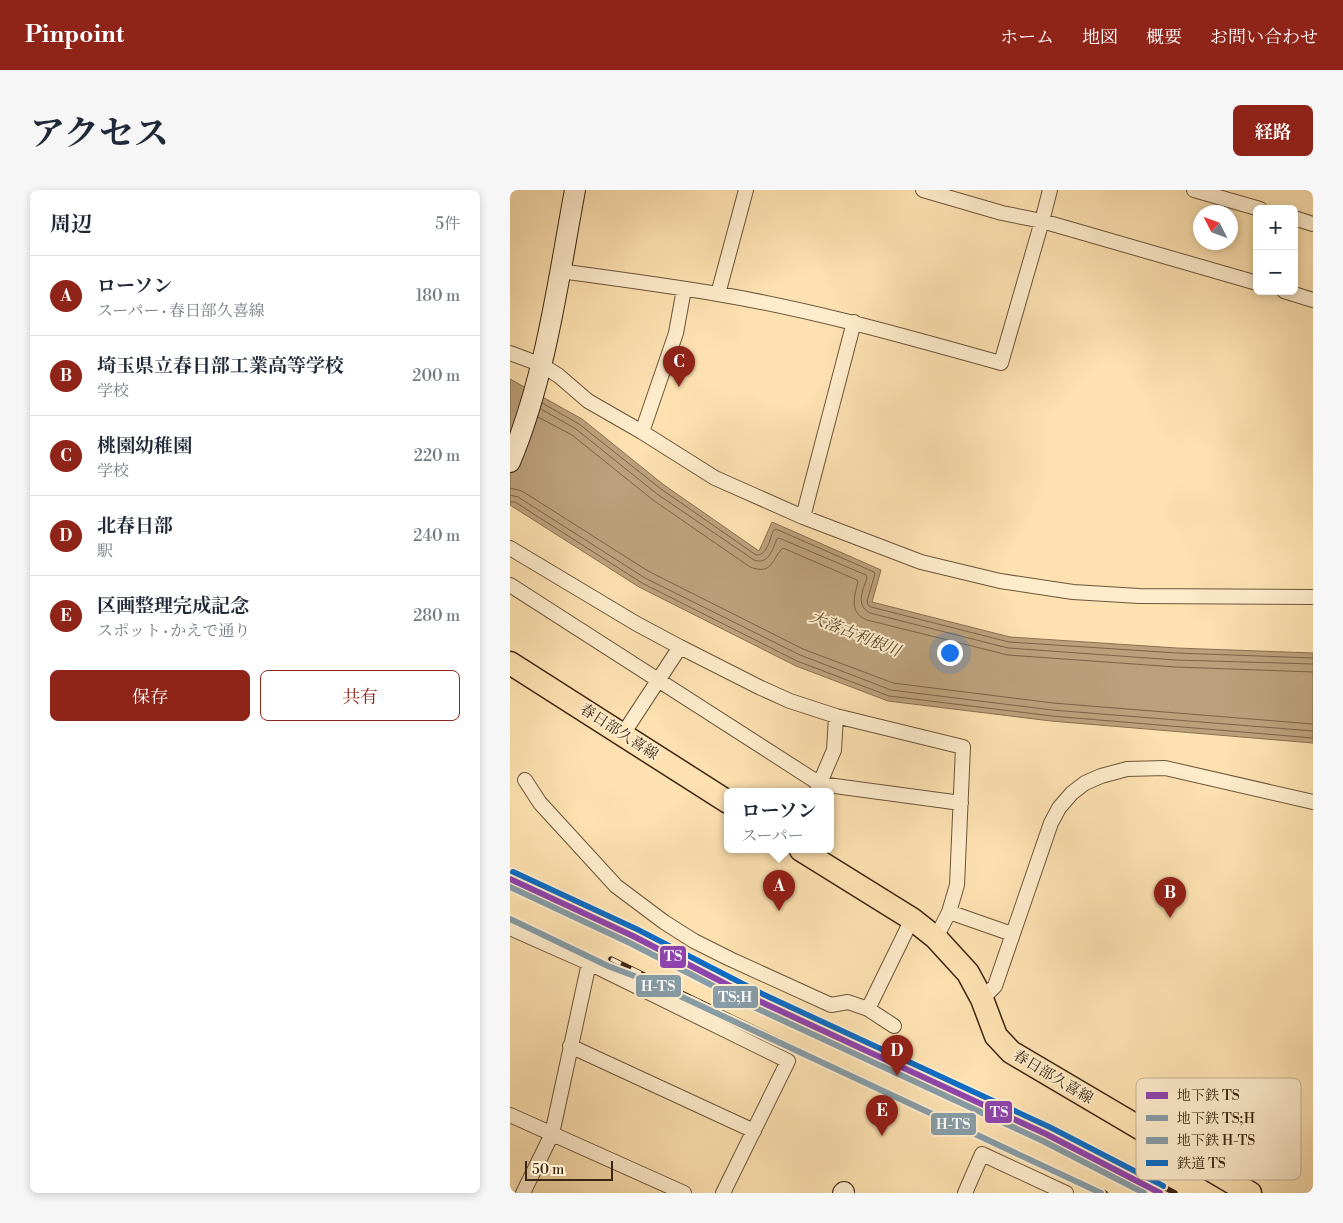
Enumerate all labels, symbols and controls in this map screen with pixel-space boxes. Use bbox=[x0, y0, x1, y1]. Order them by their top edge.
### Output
text: Pinpoint bbox=[25, 20, 124, 50]
text: ホーム bbox=[1000, 26, 1054, 49]
text: 地図 bbox=[1082, 26, 1118, 49]
text: 概要 bbox=[1146, 26, 1182, 49]
text: お問い合わせ bbox=[1210, 26, 1318, 49]
button: 経路 bbox=[1233, 105, 1313, 156]
text: アクセス bbox=[30, 113, 169, 156]
north arrow bbox=[1193, 205, 1238, 250]
map controls bbox=[1253, 205, 1298, 295]
button: + bbox=[1253, 205, 1298, 250]
text: 周辺 bbox=[50, 212, 92, 238]
text: 5件 bbox=[435, 214, 460, 234]
button: − bbox=[1253, 250, 1298, 295]
text: ローソン bbox=[97, 274, 172, 298]
text: A bbox=[60, 286, 72, 306]
text: 180 m bbox=[416, 286, 460, 306]
text: スーパー · 春日部久喜線 bbox=[97, 301, 265, 321]
pin: C bbox=[663, 346, 695, 387]
text: 埼玉県立春日部工業高等学校 bbox=[97, 354, 344, 378]
text: B bbox=[60, 366, 72, 386]
text: 200 m bbox=[412, 366, 460, 386]
text: 学校 bbox=[97, 381, 129, 401]
text: 桃園幼稚園 bbox=[97, 434, 192, 458]
text: C bbox=[60, 446, 72, 466]
text: 220 m bbox=[414, 446, 460, 466]
text: 学校 bbox=[97, 461, 129, 481]
text: 北春日部 bbox=[97, 514, 173, 538]
text: D bbox=[60, 526, 72, 546]
text: 240 m bbox=[413, 526, 460, 546]
text: 駅 bbox=[97, 541, 113, 561]
text: 区画整理完成記念 bbox=[97, 594, 249, 618]
text: E bbox=[60, 606, 72, 626]
text: 280 m bbox=[413, 606, 460, 626]
water label: 大落古利根川 bbox=[807, 607, 905, 662]
text: スポット · かえで通り bbox=[97, 621, 250, 641]
your location bbox=[937, 640, 963, 666]
button: 保存 bbox=[50, 670, 250, 721]
button: 共有 bbox=[260, 670, 460, 721]
street label: 春日部久喜線 bbox=[576, 700, 662, 764]
popup bbox=[724, 788, 834, 853]
text: ローソン bbox=[741, 799, 817, 823]
text: スーパー bbox=[741, 826, 804, 846]
pin: A bbox=[763, 870, 795, 911]
pin: B bbox=[1154, 877, 1186, 918]
line badge: TS bbox=[659, 945, 687, 969]
text: TS bbox=[664, 948, 682, 966]
line badge: H-TS bbox=[635, 974, 682, 998]
text: H-TS bbox=[641, 978, 675, 996]
line badge: TS;H bbox=[712, 985, 759, 1009]
text: TS;H bbox=[718, 989, 753, 1007]
pin: D bbox=[881, 1035, 913, 1076]
street label: 春日部久喜線 bbox=[1010, 1046, 1096, 1108]
legend bbox=[1136, 1078, 1301, 1180]
text: 地下鉄 TS bbox=[1177, 1087, 1240, 1105]
pin: E bbox=[866, 1095, 898, 1136]
line badge: TS bbox=[984, 1100, 1013, 1124]
text: TS bbox=[990, 1104, 1008, 1122]
text: 地下鉄 TS;H bbox=[1177, 1110, 1256, 1128]
line badge: H-TS bbox=[930, 1112, 977, 1136]
text: H-TS bbox=[936, 1116, 970, 1134]
text: 地下鉄 H-TS bbox=[1177, 1132, 1255, 1150]
text: 鉄道 TS bbox=[1177, 1155, 1226, 1173]
scale bar bbox=[525, 1158, 612, 1181]
text: 50 m bbox=[532, 1161, 564, 1179]

